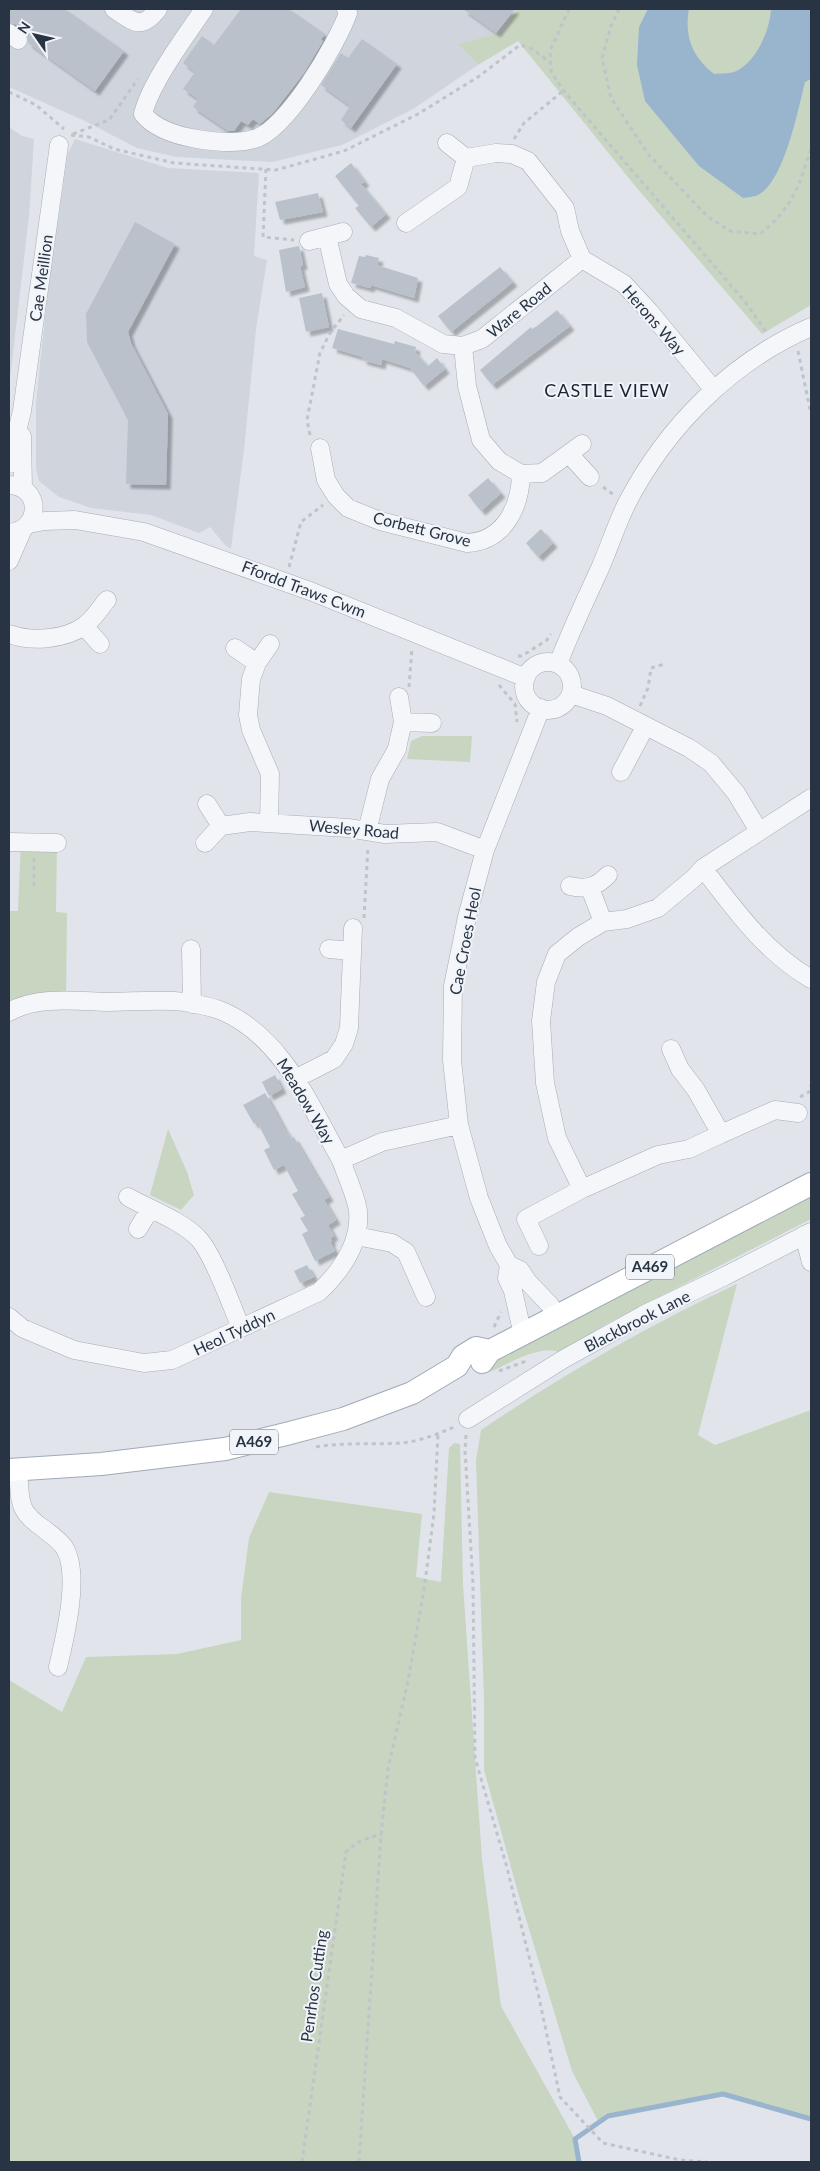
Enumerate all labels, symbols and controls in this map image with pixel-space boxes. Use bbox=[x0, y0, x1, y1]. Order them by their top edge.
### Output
north arrow bbox=[10, 10, 60, 60]
text: N bbox=[14, 18, 34, 37]
street label: Cae Meillion bbox=[25, 233, 56, 323]
street label: Ware Road bbox=[483, 278, 555, 341]
street label: Herons Way bbox=[619, 281, 690, 359]
district label: CASTLE VIEW bbox=[544, 379, 670, 401]
street label: Corbett Grove bbox=[371, 507, 473, 550]
street label: Ffordd Traws Cwm bbox=[240, 556, 369, 621]
street label: Wesley Road bbox=[308, 815, 400, 842]
street label: Cae Croes Heol bbox=[445, 886, 484, 996]
street label: Meadow Way bbox=[273, 1054, 340, 1148]
road number: A469 bbox=[626, 1254, 674, 1280]
street label: Blackbrook Lane bbox=[581, 1286, 693, 1355]
street label: Heol Tyddyn bbox=[190, 1304, 278, 1359]
road number: A469 bbox=[230, 1430, 278, 1454]
street label: Penrhos Cutting bbox=[296, 1929, 331, 2043]

